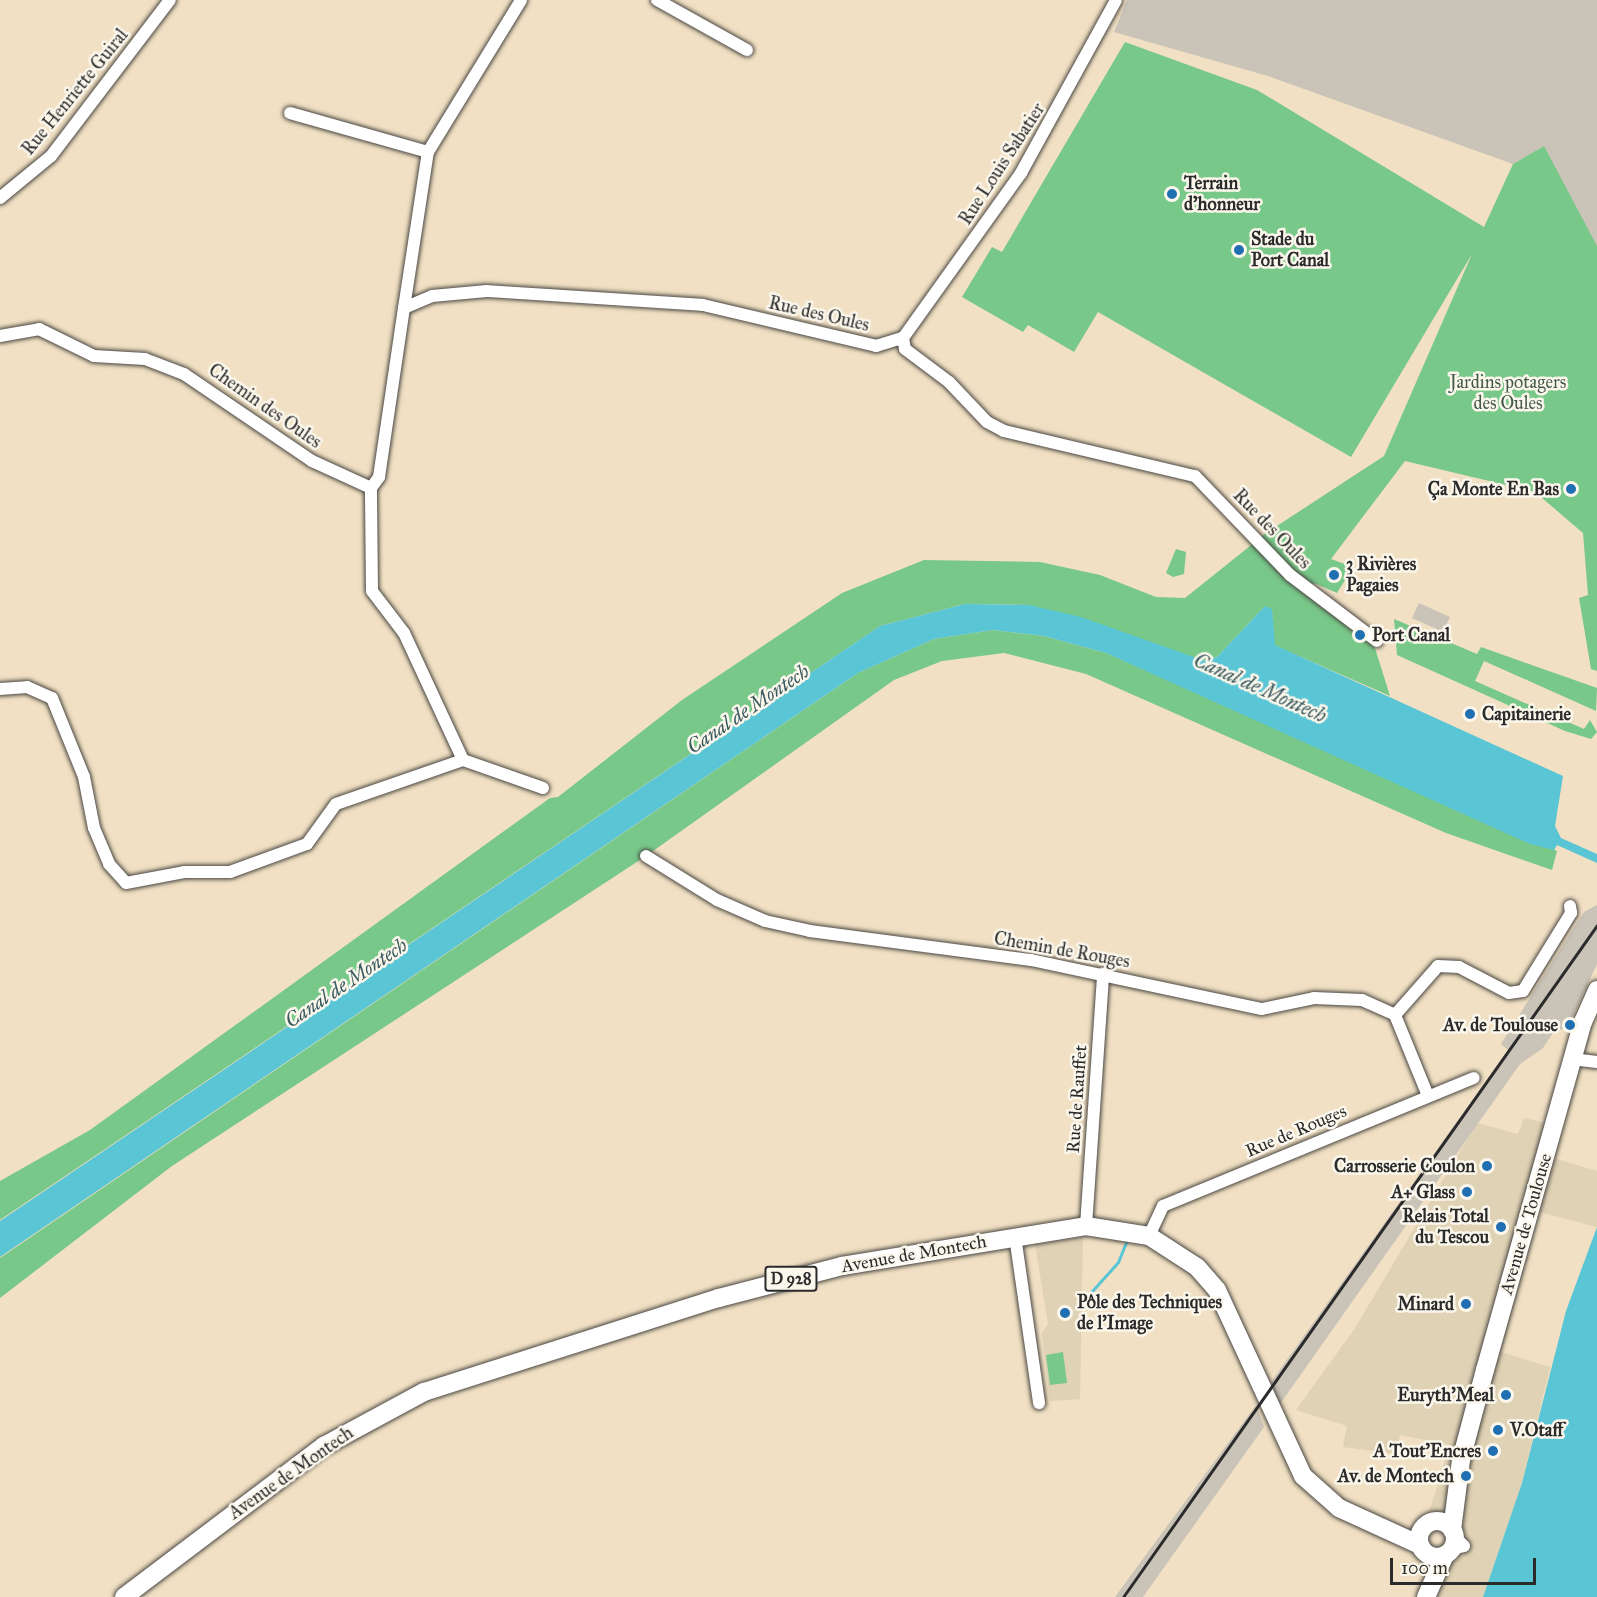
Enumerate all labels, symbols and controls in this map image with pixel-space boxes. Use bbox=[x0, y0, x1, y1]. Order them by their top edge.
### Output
street label: Rue Henriette Guiral bbox=[17, 24, 133, 160]
street label: Rue Louis Sabatier bbox=[955, 99, 1049, 229]
place label: Terrain d'honneur bbox=[1184, 173, 1260, 216]
marker: Terrain d'honneur bbox=[1165, 187, 1179, 201]
place label: Stade du Port Canal bbox=[1251, 229, 1329, 272]
marker: Stade du Port Canal bbox=[1232, 243, 1246, 257]
street label: Rue des Oules bbox=[767, 292, 871, 336]
street label: Chemin des Oules bbox=[205, 359, 325, 453]
park label: Jardins potagers des Oules bbox=[1450, 372, 1566, 415]
place label: Ça Monte En Bas bbox=[1428, 478, 1559, 500]
marker: Ça Monte En Bas bbox=[1564, 482, 1578, 496]
street label: Rue des Oules bbox=[1229, 485, 1315, 573]
place label: 3 Rivières Pagaies bbox=[1346, 554, 1416, 596]
marker: 3 Rivières Pagaies bbox=[1327, 568, 1341, 582]
place label: Port Canal bbox=[1372, 624, 1450, 646]
marker: Port Canal bbox=[1353, 628, 1367, 642]
water label: Canal de Montech bbox=[1190, 648, 1330, 728]
water label: Canal de Montech bbox=[682, 659, 814, 759]
place label: Capitainerie bbox=[1482, 703, 1571, 725]
marker: Capitainerie bbox=[1463, 707, 1477, 721]
street label: Chemin de Rouges bbox=[992, 927, 1132, 973]
water label: Canal de Montech bbox=[280, 933, 412, 1033]
place label: Av. de Toulouse bbox=[1443, 1014, 1558, 1036]
marker: Av. de Toulouse bbox=[1563, 1018, 1577, 1032]
street label: Rue de Rauffet bbox=[1062, 1044, 1092, 1154]
street label: Rue de Rouges bbox=[1242, 1100, 1350, 1162]
street label: Avenue de Toulouse bbox=[1496, 1151, 1556, 1297]
place label: Carrosserie Coulon bbox=[1334, 1155, 1475, 1177]
marker: Carrosserie Coulon bbox=[1480, 1159, 1494, 1173]
place label: A+ Glass bbox=[1391, 1181, 1455, 1203]
marker: A+ Glass bbox=[1460, 1185, 1474, 1199]
place label: Relais Total du Tescou bbox=[1402, 1206, 1489, 1248]
marker: Relais Total du Tescou bbox=[1494, 1220, 1508, 1234]
street label: Avenue de Montech bbox=[840, 1231, 988, 1277]
road number: D 928 bbox=[764, 1266, 818, 1292]
place label: Pôle des Techniques de l'Image bbox=[1077, 1292, 1222, 1334]
place label: Minard bbox=[1397, 1293, 1454, 1315]
marker: Minard bbox=[1459, 1297, 1473, 1311]
marker: Pôle des Techniques de l'Image bbox=[1058, 1306, 1072, 1320]
place label: Euryth'Meal bbox=[1397, 1384, 1494, 1406]
marker: Euryth'Meal bbox=[1499, 1388, 1513, 1402]
place label: V.Otaff bbox=[1510, 1419, 1563, 1441]
street label: Avenue de Montech bbox=[225, 1422, 357, 1524]
marker: V.Otaff bbox=[1491, 1423, 1505, 1437]
place label: A Tout'Encres bbox=[1374, 1440, 1481, 1462]
marker: A Tout'Encres bbox=[1486, 1444, 1500, 1458]
place label: Av. de Montech bbox=[1338, 1465, 1454, 1487]
marker: Av. de Montech bbox=[1459, 1469, 1473, 1483]
scale bar bbox=[1393, 1546, 1538, 1584]
text: 100 m bbox=[1401, 1557, 1448, 1579]

